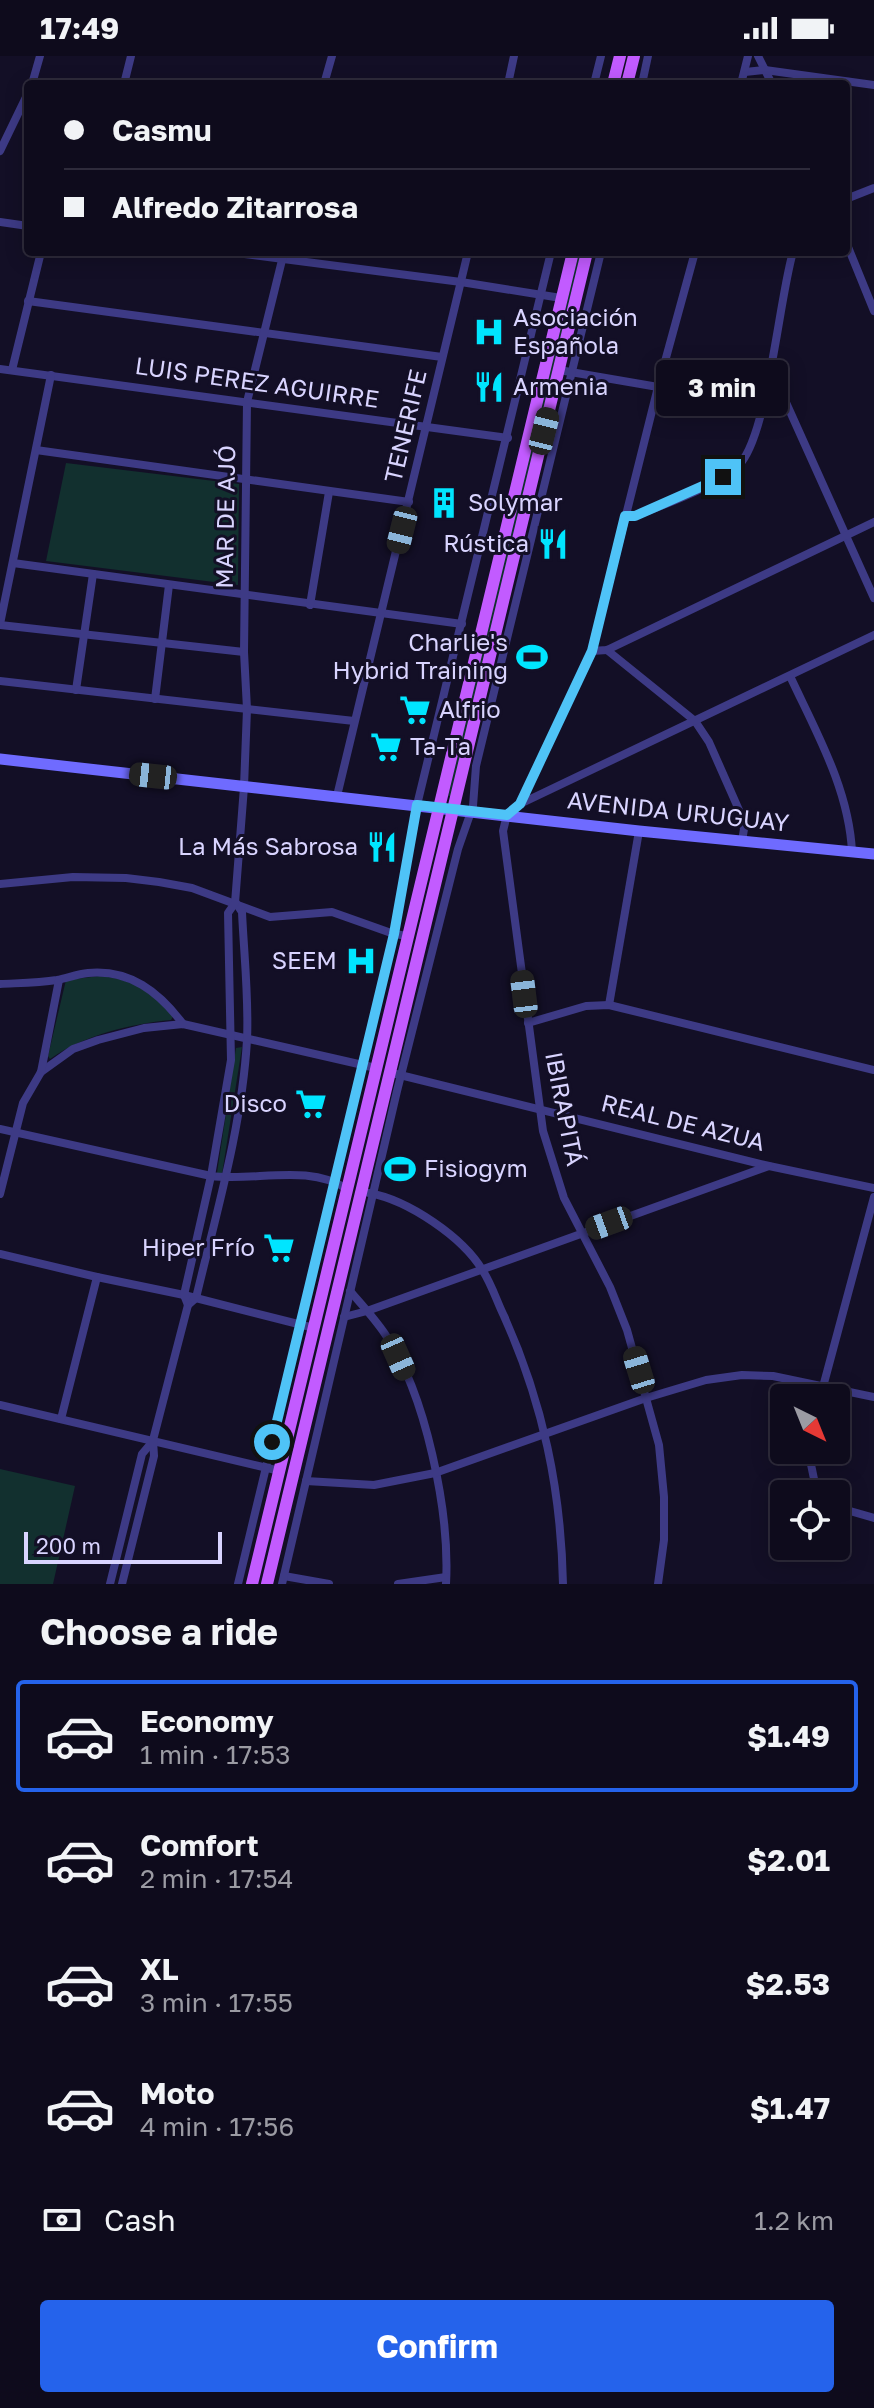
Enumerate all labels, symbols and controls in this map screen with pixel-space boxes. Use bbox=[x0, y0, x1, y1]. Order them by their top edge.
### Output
text: 17:49 bbox=[40, 10, 119, 46]
text: Casmu bbox=[112, 112, 212, 148]
text: Alfredo Zitarrosa bbox=[112, 189, 358, 225]
place label: Asociación Española bbox=[513, 302, 638, 359]
hospital icon: Asociación Española bbox=[472, 315, 506, 349]
street label: LUIS PEREZ AGUIRRE bbox=[133, 350, 381, 413]
callout: 3 min bbox=[657, 361, 789, 417]
street label: TENERIFE bbox=[377, 366, 432, 485]
restaurant icon: Armenia bbox=[472, 370, 506, 404]
place label: Armenia bbox=[513, 371, 608, 400]
text: 3 min bbox=[688, 372, 756, 403]
car bbox=[527, 405, 561, 457]
street label: MAR DE AJÓ bbox=[209, 445, 240, 589]
route end bbox=[705, 459, 741, 495]
building icon: Solymar bbox=[427, 486, 461, 520]
place label: Solymar bbox=[468, 487, 563, 516]
car bbox=[385, 504, 419, 556]
restaurant icon: Rústica bbox=[536, 527, 570, 561]
place label: Rústica bbox=[443, 528, 529, 557]
place label: Charlie's Hybrid Training bbox=[332, 627, 508, 684]
sports icon: Charlie's Hybrid Training bbox=[515, 640, 549, 674]
supermarket icon: Alfrio bbox=[398, 693, 432, 727]
place label: Alfrio bbox=[439, 694, 501, 723]
supermarket icon: Ta-Ta bbox=[369, 730, 403, 764]
place label: Ta-Ta bbox=[410, 731, 471, 760]
car bbox=[128, 762, 178, 790]
street label: AVENIDA URUGUAY bbox=[566, 784, 791, 837]
restaurant icon: La Más Sabrosa bbox=[365, 830, 399, 864]
place label: La Más Sabrosa bbox=[178, 831, 358, 860]
hospital icon: SEEM bbox=[344, 944, 378, 978]
place label: SEEM bbox=[272, 945, 337, 974]
car bbox=[509, 969, 539, 1019]
street label: IBIRAPITÁ bbox=[540, 1049, 591, 1168]
supermarket icon: Disco bbox=[294, 1087, 328, 1121]
street label: REAL DE AZUA bbox=[599, 1087, 768, 1156]
place label: Disco bbox=[224, 1088, 287, 1117]
sports icon: Fisiogym bbox=[383, 1152, 417, 1186]
place label: Fisiogym bbox=[424, 1153, 528, 1182]
car bbox=[582, 1204, 636, 1242]
supermarket icon: Hiper Frío bbox=[262, 1231, 296, 1265]
place label: Hiper Frío bbox=[142, 1232, 255, 1261]
car bbox=[377, 1330, 419, 1384]
car bbox=[621, 1344, 657, 1396]
north arrow bbox=[770, 1384, 850, 1464]
map controls bbox=[770, 1384, 850, 1560]
route start bbox=[254, 1424, 290, 1460]
button: locate bbox=[770, 1480, 850, 1560]
scale bar bbox=[24, 1528, 222, 1564]
text: 200 m bbox=[36, 1532, 101, 1559]
text: Choose a ride bbox=[40, 1610, 278, 1653]
icon: car bbox=[44, 1700, 116, 1772]
text: Economy bbox=[140, 1703, 274, 1739]
text: $1.49 bbox=[747, 1718, 830, 1754]
text: 1 min · 17:53 bbox=[140, 1739, 290, 1770]
icon: car bbox=[44, 1824, 116, 1896]
text: Comfort bbox=[140, 1827, 259, 1863]
text: $2.01 bbox=[747, 1842, 830, 1878]
text: 2 min · 17:54 bbox=[140, 1863, 293, 1894]
icon: car bbox=[44, 1948, 116, 2020]
text: XL bbox=[140, 1951, 179, 1987]
text: $2.53 bbox=[745, 1966, 830, 2002]
text: 3 min · 17:55 bbox=[140, 1987, 293, 2018]
icon: car bbox=[44, 2072, 116, 2144]
text: Moto bbox=[140, 2075, 215, 2111]
text: $1.47 bbox=[750, 2090, 830, 2126]
text: 4 min · 17:56 bbox=[140, 2111, 294, 2142]
icon: cash bbox=[40, 2198, 84, 2242]
text: Cash bbox=[104, 2202, 176, 2238]
text: 1.2 km bbox=[754, 2205, 834, 2236]
button: Confirm bbox=[40, 2300, 834, 2392]

